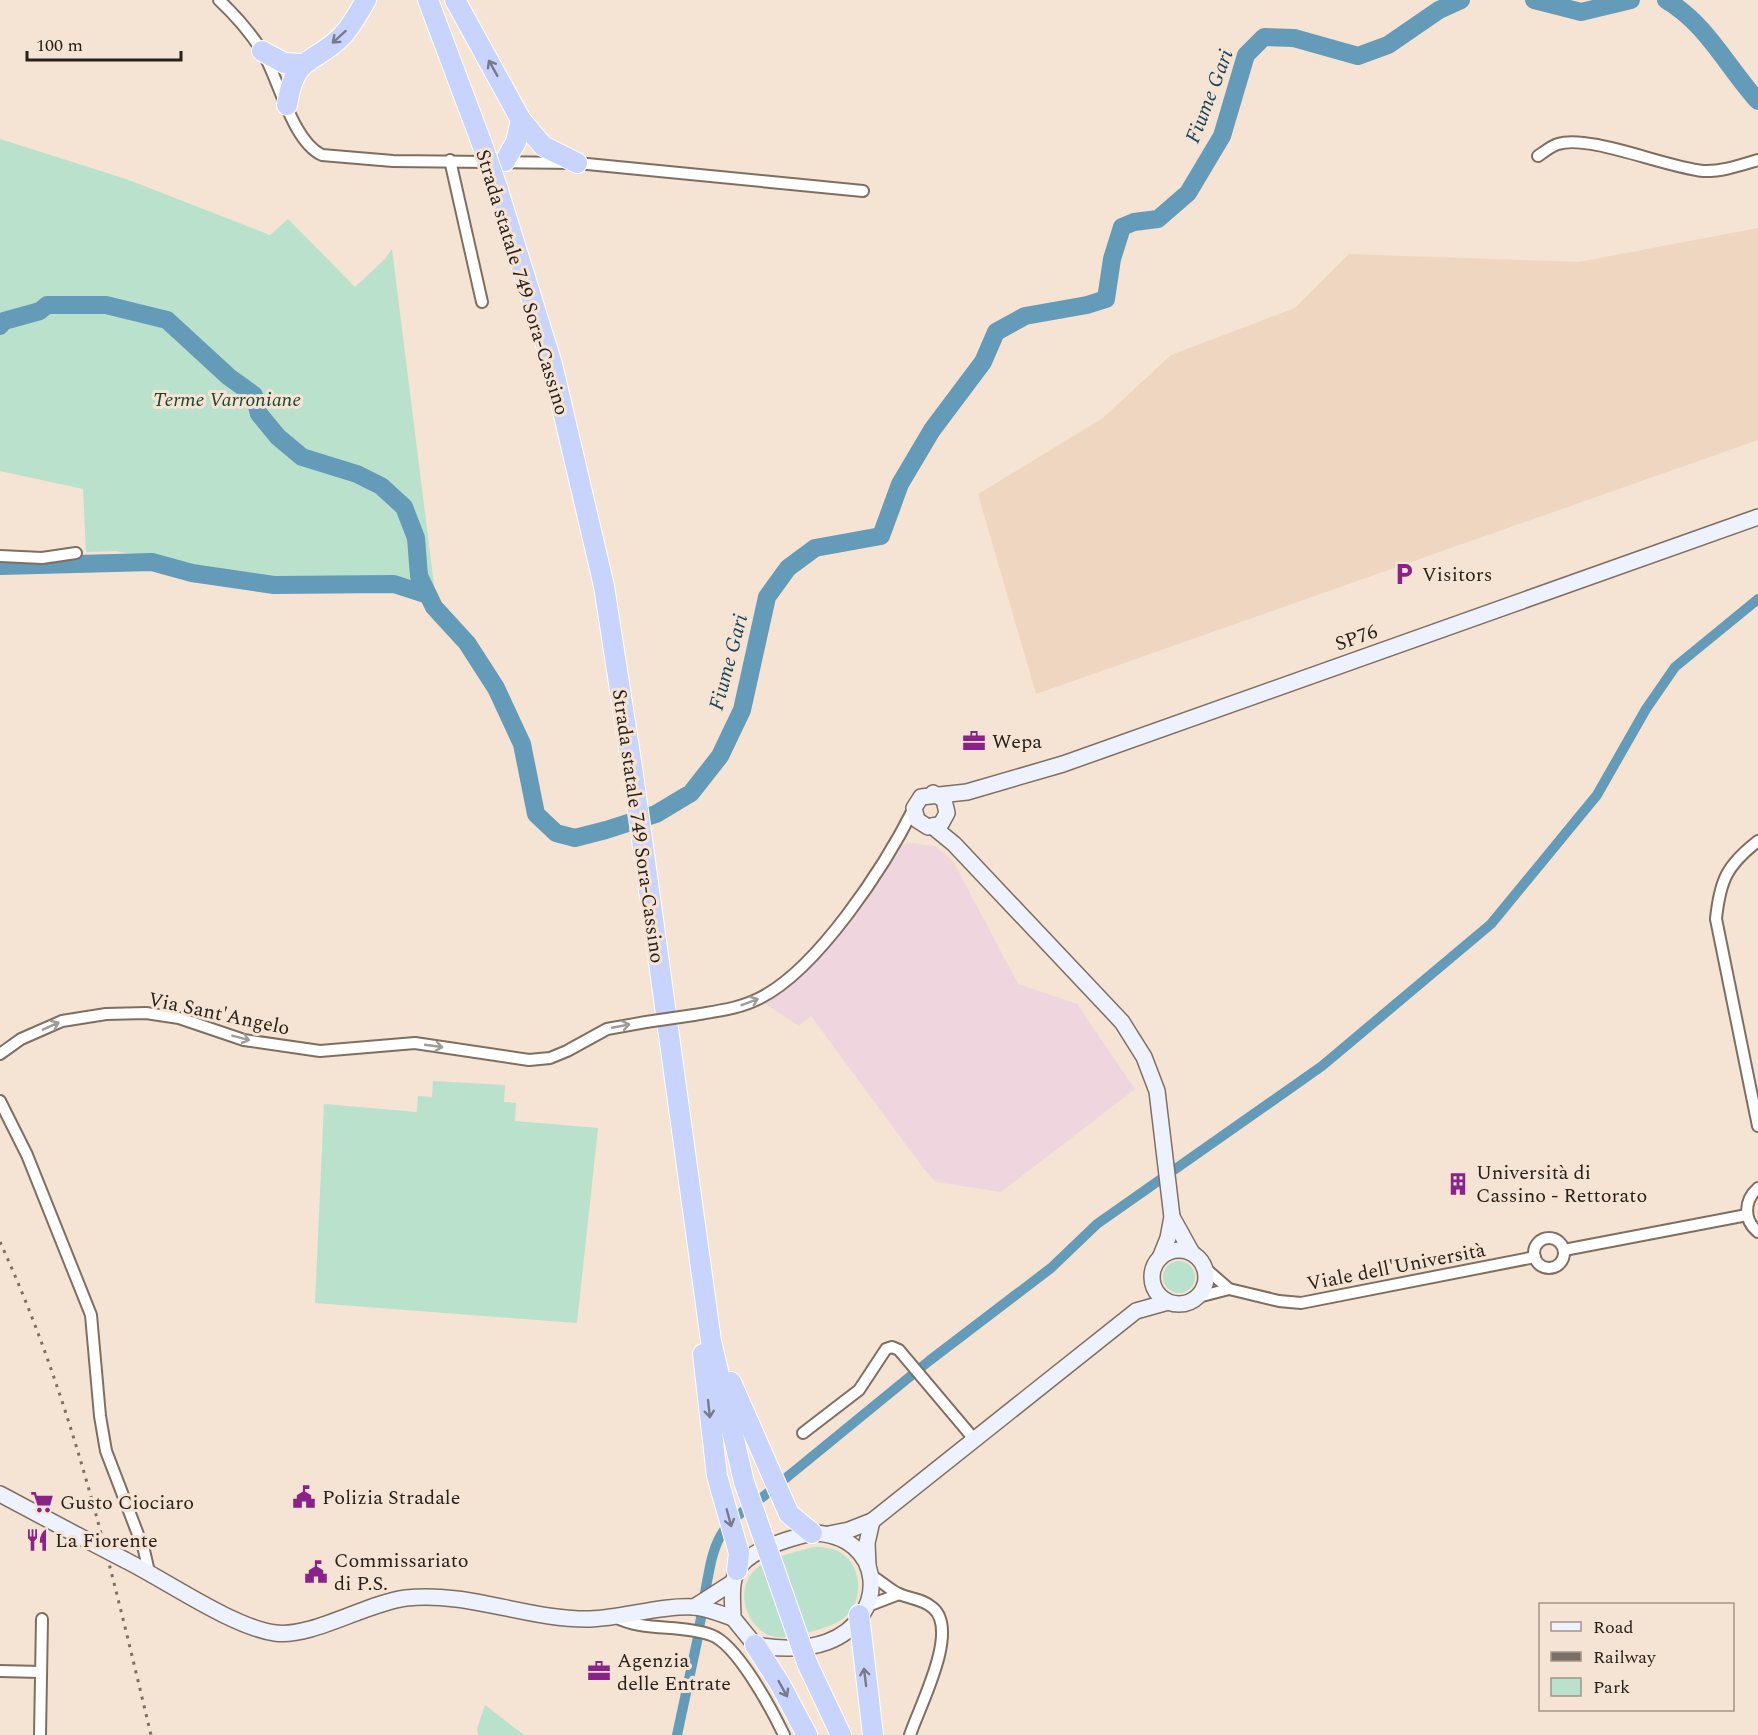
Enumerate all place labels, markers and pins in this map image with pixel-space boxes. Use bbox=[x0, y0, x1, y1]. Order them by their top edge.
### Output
place label: Visitors bbox=[1422, 560, 1492, 590]
parking icon: Visitors bbox=[1391, 561, 1417, 587]
place label: Wepa bbox=[992, 727, 1042, 757]
office icon: Wepa bbox=[961, 728, 987, 754]
place label: Università di Cassino - Rettorato bbox=[1476, 1158, 1647, 1211]
building icon: Università di Cassino - Rettorato bbox=[1445, 1171, 1471, 1197]
place label: Polizia Stradale bbox=[322, 1483, 460, 1513]
public building icon: Polizia Stradale bbox=[291, 1484, 317, 1510]
place label: Gusto Ciociaro bbox=[60, 1488, 194, 1518]
supermarket icon: Gusto Ciociaro bbox=[29, 1489, 55, 1515]
place label: La Fiorente bbox=[55, 1526, 158, 1556]
restaurant icon: La Fiorente bbox=[24, 1527, 50, 1553]
place label: Commissariato di P.S. bbox=[334, 1546, 469, 1599]
public building icon: Commissariato di P.S. bbox=[303, 1559, 329, 1585]
place label: Agenzia delle Entrate bbox=[617, 1646, 731, 1699]
office icon: Agenzia delle Entrate bbox=[586, 1658, 612, 1684]

